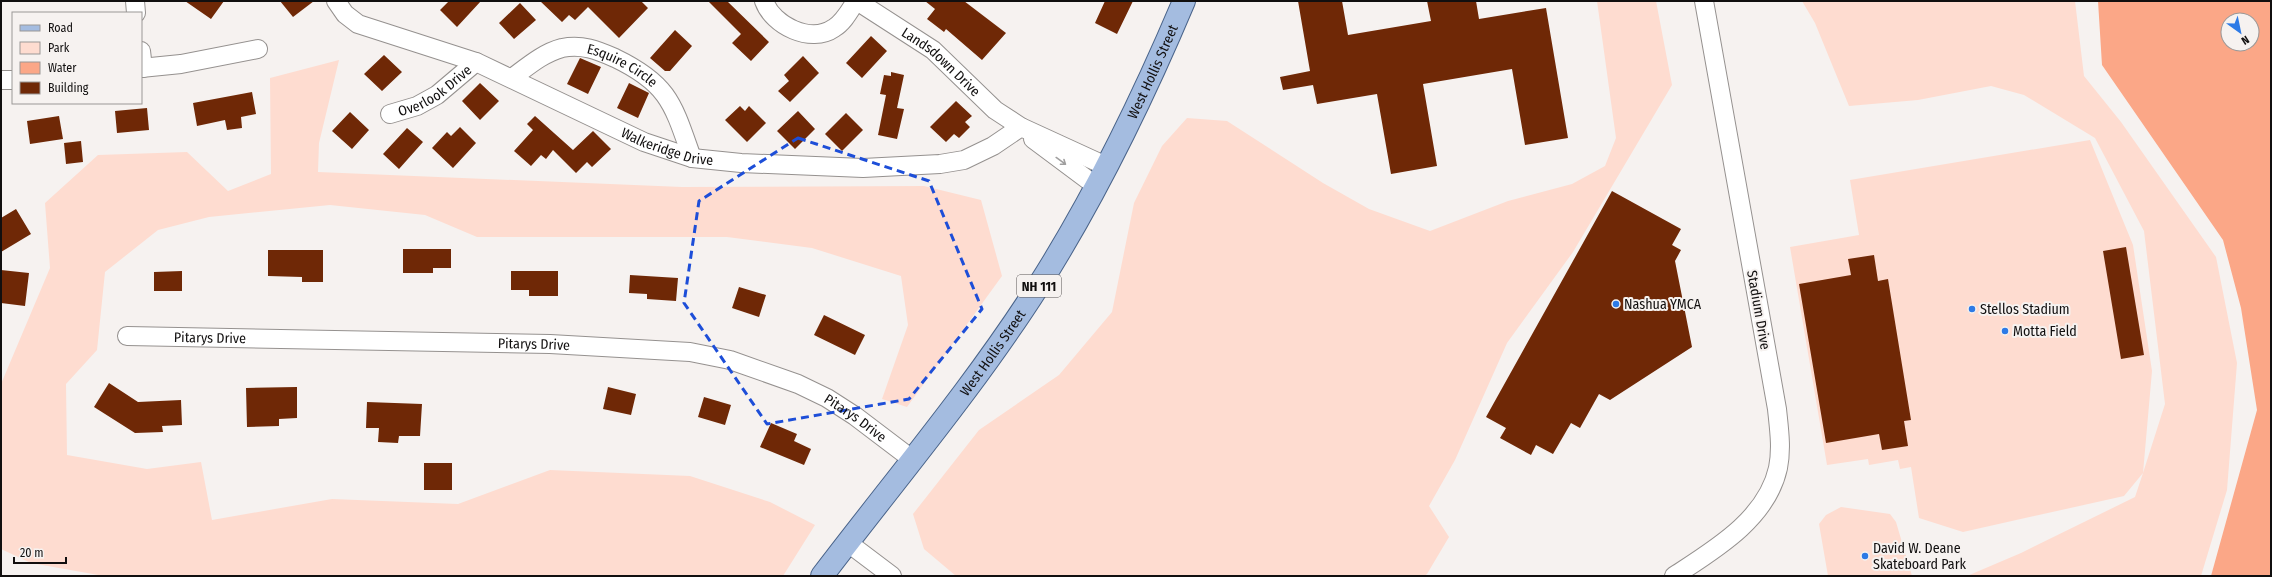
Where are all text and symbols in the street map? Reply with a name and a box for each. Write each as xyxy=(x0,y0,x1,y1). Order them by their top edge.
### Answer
legend xyxy=(12,12,142,104)
north arrow xyxy=(2220,12,2260,52)
text: Road xyxy=(48,21,73,35)
street label: West Hollis Street xyxy=(1124,22,1182,122)
street label: Landsdown Drive xyxy=(898,24,984,100)
text: N xyxy=(2239,33,2251,47)
street label: Esquire Circle xyxy=(585,40,661,91)
text: Park xyxy=(48,41,70,55)
text: Water xyxy=(48,61,77,75)
street label: Overlook Drive xyxy=(396,61,475,120)
text: Building xyxy=(48,81,89,95)
street label: Walkeridge Drive xyxy=(618,124,714,169)
one-way arrow xyxy=(1056,157,1067,165)
street label: Stadium Drive xyxy=(1743,269,1774,351)
road number: NH 111 xyxy=(1017,275,1061,297)
place label: Nashua YMCA xyxy=(1624,296,1702,313)
marker: Nashua YMCA xyxy=(1611,299,1621,309)
place label: Stellos Stadium xyxy=(1980,301,2070,318)
marker: Stellos Stadium xyxy=(1967,304,1977,314)
street label: West Hollis Street xyxy=(957,306,1030,399)
place label: Motta Field xyxy=(2013,323,2077,340)
marker: Motta Field xyxy=(2000,326,2010,336)
street label: Pitarys Drive xyxy=(174,329,246,347)
street label: Pitarys Drive xyxy=(498,335,571,354)
street label: Pitarys Drive xyxy=(821,390,890,446)
scale bar xyxy=(14,539,66,565)
place label: David W. Deane Skateboard Park xyxy=(1873,540,1967,573)
text: 20 m xyxy=(20,546,44,560)
marker: David W. Deane Skateboard Park xyxy=(1860,551,1870,561)

